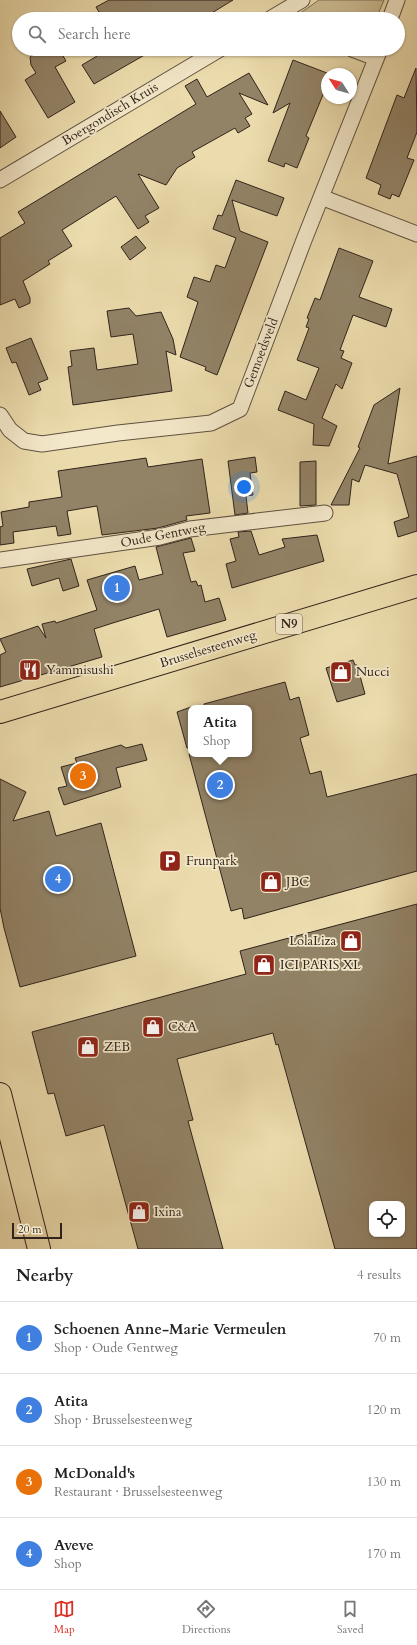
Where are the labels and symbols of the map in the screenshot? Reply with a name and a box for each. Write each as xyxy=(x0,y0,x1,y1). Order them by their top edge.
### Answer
north arrow xyxy=(321,68,357,104)
street label: Boergondisch Kruis xyxy=(59,78,161,150)
street label: Gemoedsveld xyxy=(239,315,283,391)
your location xyxy=(234,477,254,497)
street label: Oude Gentweg xyxy=(119,518,208,552)
pin: 1 xyxy=(104,573,130,603)
road number: N9 xyxy=(276,614,302,634)
street label: Brusselsesteenweg xyxy=(157,626,259,672)
restaurant icon: Yammisushi xyxy=(17,657,43,683)
shop icon: Nucci xyxy=(328,659,354,685)
place label: Yammisushi xyxy=(46,661,114,679)
place label: Nucci xyxy=(356,663,390,681)
pin: 3 xyxy=(70,761,96,791)
pin: 2 xyxy=(207,770,233,800)
parking icon: Frunpark xyxy=(157,848,183,874)
place label: Frunpark xyxy=(186,852,237,870)
pin: 4 xyxy=(45,864,71,894)
shop icon: JBC xyxy=(258,869,284,895)
place label: JBC xyxy=(284,873,309,891)
shop icon: LolaLiza xyxy=(338,928,364,954)
place label: LolaLiza xyxy=(289,932,336,950)
shop icon: ICI PARIS XL xyxy=(251,952,277,978)
place label: ICI PARIS XL xyxy=(280,956,361,974)
shop icon: C&A xyxy=(140,1014,166,1040)
place label: C&A xyxy=(168,1018,198,1036)
shop icon: ZEB xyxy=(75,1034,101,1060)
place label: ZEB xyxy=(104,1038,130,1056)
shop icon: Ixina xyxy=(126,1199,152,1225)
place label: Ixina xyxy=(154,1203,182,1221)
scale bar xyxy=(12,1221,62,1240)

